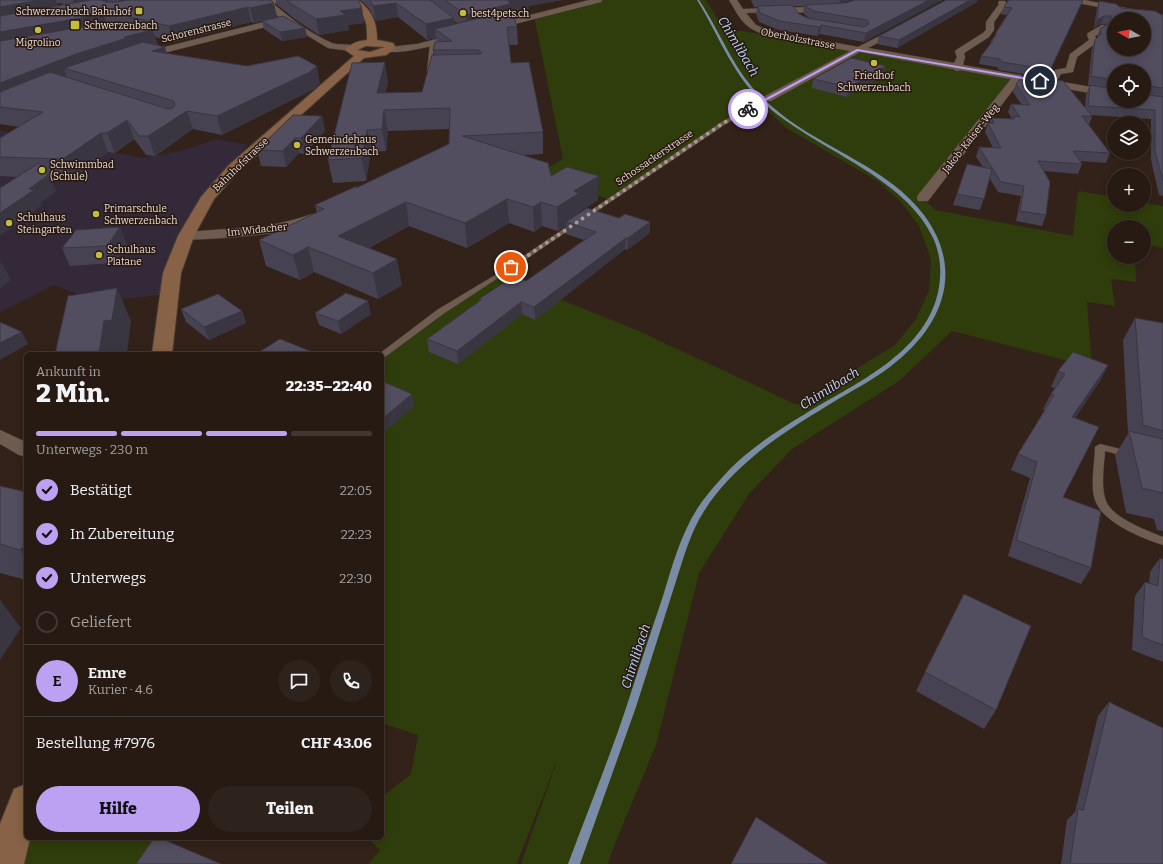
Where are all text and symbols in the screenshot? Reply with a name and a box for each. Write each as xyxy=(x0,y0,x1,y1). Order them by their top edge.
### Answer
place label: Schwerzenbach Bahnhof xyxy=(16,6,133,18)
marker: Schwerzenbach Bahnhof xyxy=(134,6,144,16)
marker: best4pets.ch xyxy=(458,8,468,18)
place label: best4pets.ch xyxy=(471,8,530,20)
north arrow xyxy=(1107,12,1151,56)
map controls xyxy=(1107,12,1151,264)
water label: Chimlibach xyxy=(715,14,762,79)
street label: Schorenstrasse xyxy=(160,16,233,45)
marker: Schwerzenbach xyxy=(69,19,81,31)
place label: Schwerzenbach xyxy=(84,20,158,32)
marker: Migrolino xyxy=(33,25,43,35)
street label: Oberholzstrasse xyxy=(760,26,836,52)
place label: Migrolino xyxy=(15,37,61,49)
marker: Friedhof Schwerzenbach xyxy=(869,58,879,68)
pin xyxy=(1023,64,1057,98)
button: locate xyxy=(1107,64,1151,108)
place label: Friedhof Schwerzenbach xyxy=(837,70,912,94)
icon: home xyxy=(1029,70,1051,92)
courier xyxy=(728,89,768,129)
icon: bike xyxy=(737,98,759,120)
street label: Jakob-Kaiser-Weg xyxy=(939,101,1002,176)
button: layers xyxy=(1107,116,1151,160)
street label: Schossackerstrasse xyxy=(614,127,696,188)
place label: Gemeindehaus Schwerzenbach xyxy=(305,134,379,158)
street label: Bahnhofstrasse xyxy=(210,135,271,194)
marker: Gemeindehaus Schwerzenbach xyxy=(292,140,302,150)
place label: Schwimmbad (Schule) xyxy=(50,159,114,183)
marker: Schwimmbad (Schule) xyxy=(37,165,47,175)
button: + xyxy=(1107,168,1151,212)
place label: Primarschule Schwerzenbach xyxy=(104,203,178,227)
marker: Primarschule Schwerzenbach xyxy=(91,209,101,219)
place label: Schulhaus Steingarten xyxy=(17,212,72,236)
marker: Schulhaus Steingarten xyxy=(4,218,14,228)
button: − xyxy=(1107,220,1151,264)
street label: Im Widacher xyxy=(227,221,288,239)
place label: Schulhaus Platane xyxy=(107,244,156,268)
marker: Schulhaus Platane xyxy=(94,250,104,260)
pin xyxy=(494,250,528,284)
icon: bag xyxy=(500,256,522,278)
text: Ankunft in xyxy=(36,364,101,379)
water label: Chimlibach xyxy=(797,364,862,413)
text: 22:35–22:40 xyxy=(286,377,372,395)
text: 2 Min. xyxy=(36,378,110,409)
text: Unterwegs · 230 m xyxy=(36,442,148,457)
icon: check xyxy=(36,479,58,501)
text: Bestätigt xyxy=(70,481,132,499)
text: 22:05 xyxy=(340,483,372,498)
icon: check xyxy=(36,523,58,545)
text: In Zubereitung xyxy=(70,525,174,543)
text: 22:23 xyxy=(341,527,372,542)
icon: check xyxy=(36,567,58,589)
text: Unterwegs xyxy=(70,569,146,587)
text: 22:30 xyxy=(339,571,372,586)
text: Geliefert xyxy=(70,613,132,631)
water label: Chimlibach xyxy=(618,622,653,690)
button: chat xyxy=(278,660,320,702)
button: phone xyxy=(330,660,372,702)
text: Emre xyxy=(88,664,126,682)
text: E xyxy=(52,672,62,690)
text: Kurier · 4.6 xyxy=(88,682,153,697)
text: Bestellung #7976 xyxy=(36,734,155,752)
text: CHF 43.06 xyxy=(301,734,372,752)
button: Hilfe xyxy=(36,786,200,832)
button: Teilen xyxy=(208,786,372,832)

